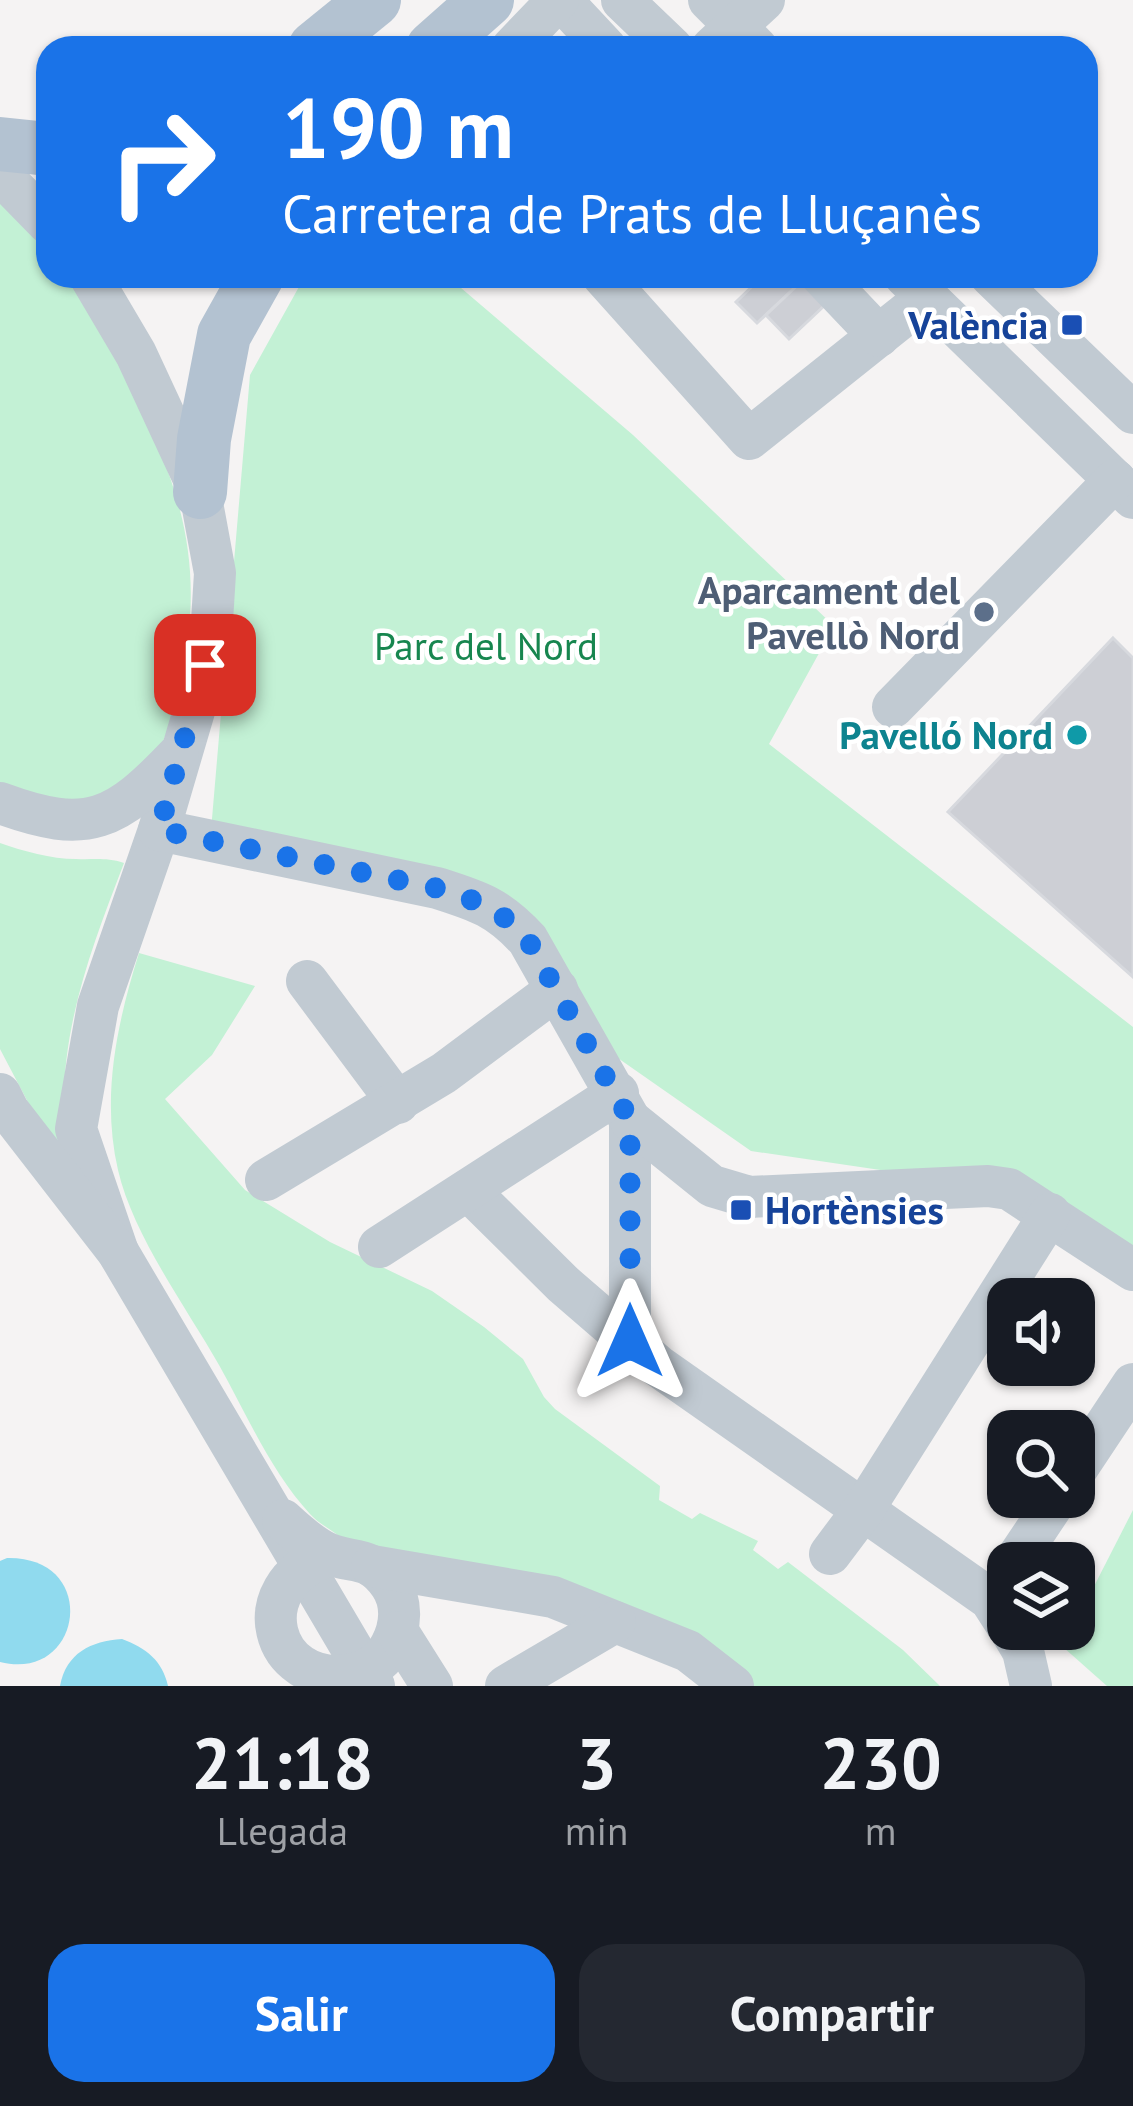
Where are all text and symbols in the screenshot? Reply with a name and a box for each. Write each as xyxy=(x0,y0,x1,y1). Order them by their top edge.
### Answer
text: 190 m xyxy=(282,72,514,181)
icon: right xyxy=(84,84,240,240)
text: Carretera de Prats de Lluçanès xyxy=(282,178,982,248)
place label: València xyxy=(907,299,1048,350)
marker: València xyxy=(1059,312,1085,338)
place label: Aparcament del Pavellò Nord xyxy=(698,564,961,660)
marker: Aparcament del Pavellò Nord xyxy=(971,599,997,625)
pin xyxy=(154,614,256,716)
park label: Parc del Nord xyxy=(374,620,598,671)
icon: arrive xyxy=(172,632,238,698)
place label: Pavelló Nord xyxy=(839,709,1053,760)
marker: Pavelló Nord xyxy=(1064,722,1090,748)
place label: Hortènsies xyxy=(765,1184,944,1235)
marker: Hortènsies xyxy=(728,1197,754,1223)
position arrow xyxy=(567,1278,693,1404)
map controls xyxy=(987,1278,1095,1650)
button: sound xyxy=(987,1278,1095,1386)
button: search xyxy=(987,1410,1095,1518)
button: layers xyxy=(987,1542,1095,1650)
text: 21:18 xyxy=(191,1716,374,1809)
text: 3 xyxy=(576,1716,617,1809)
text: 230 xyxy=(819,1716,942,1809)
text: Llegada xyxy=(217,1805,348,1856)
text: min xyxy=(565,1805,628,1856)
text: m xyxy=(865,1805,896,1856)
button: Salir xyxy=(48,1944,555,2082)
button: Compartir xyxy=(579,1944,1085,2082)

